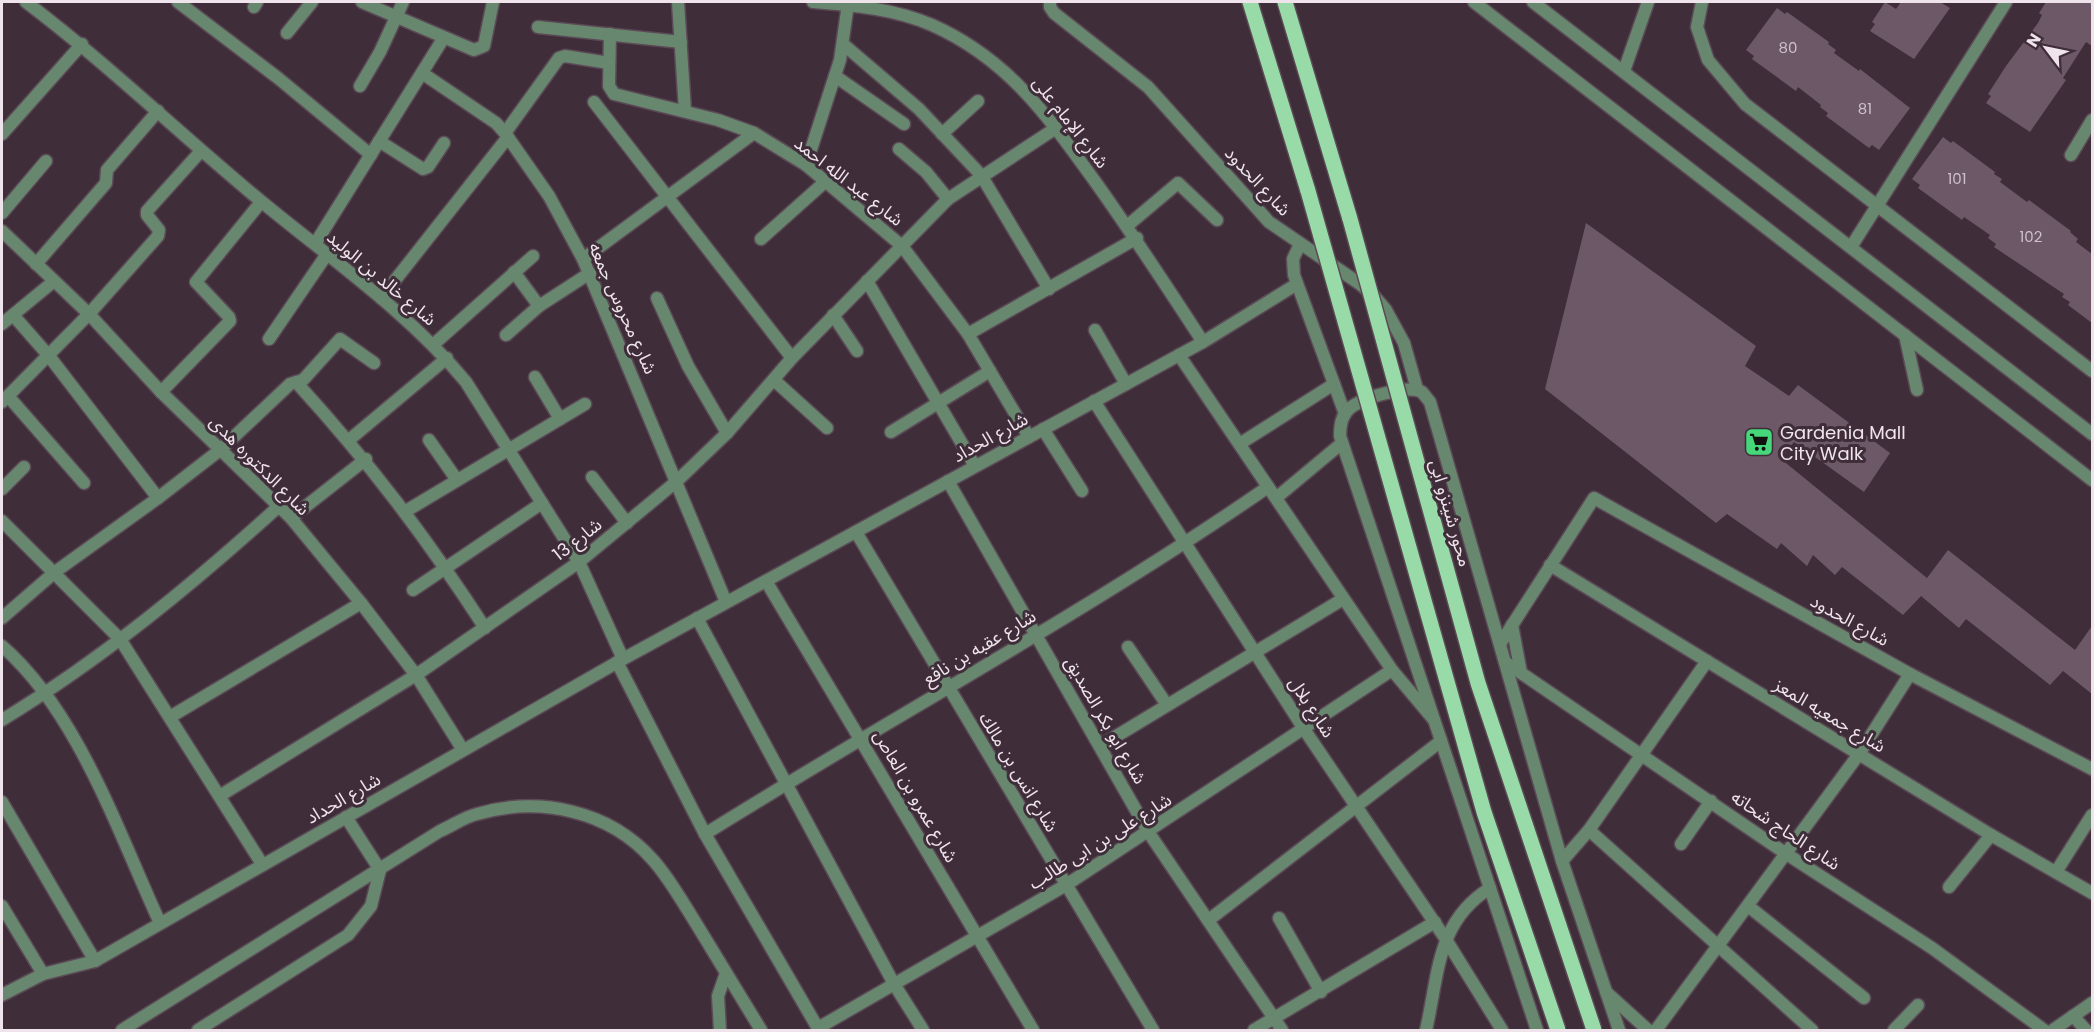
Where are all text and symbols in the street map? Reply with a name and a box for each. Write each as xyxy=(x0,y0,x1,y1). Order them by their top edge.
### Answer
north arrow xyxy=(2016,18,2076,78)
text: N xyxy=(2021,29,2047,52)
house number: 80 xyxy=(1779,37,1797,58)
street label: شارع الإمام على xyxy=(1026,71,1115,174)
house number: 81 xyxy=(1858,98,1872,119)
street label: شارع عبد الله احمد xyxy=(788,130,909,233)
street label: شارع الحدود xyxy=(1218,141,1297,223)
house number: 101 xyxy=(1947,168,1967,189)
street label: شارع خالد بن الوليد xyxy=(321,225,442,333)
house number: 102 xyxy=(2020,226,2042,247)
street label: شارع محروس جمعه xyxy=(581,238,663,379)
street label: شارع الحداد xyxy=(948,406,1033,470)
street label: شارع الدكتوره هدى xyxy=(203,409,316,522)
place label: Gardenia Mall City Walk xyxy=(1780,420,1906,466)
supermarket icon: Gardenia Mall City Walk xyxy=(1743,426,1775,458)
street label: محور شينزو ابى xyxy=(1424,457,1478,569)
street label: شارع 13 xyxy=(547,512,608,568)
street label: شارع الحدود xyxy=(1805,588,1894,654)
street label: شارع عقبه بن نافع xyxy=(918,603,1041,692)
street label: شارع ابو بكر الصديق xyxy=(1057,651,1153,790)
street label: شارع جمعيه المعز xyxy=(1767,671,1891,760)
street label: شارع بلال xyxy=(1281,672,1341,743)
street label: شارع انس بن مالك xyxy=(972,708,1065,838)
street label: شارع عمرو بن العاص xyxy=(866,725,964,868)
street label: شارع الحداد xyxy=(301,766,386,831)
street label: شارع الحاج شحاته xyxy=(1725,784,1846,877)
street label: شارع على بن ابى طالب xyxy=(1024,787,1177,897)

